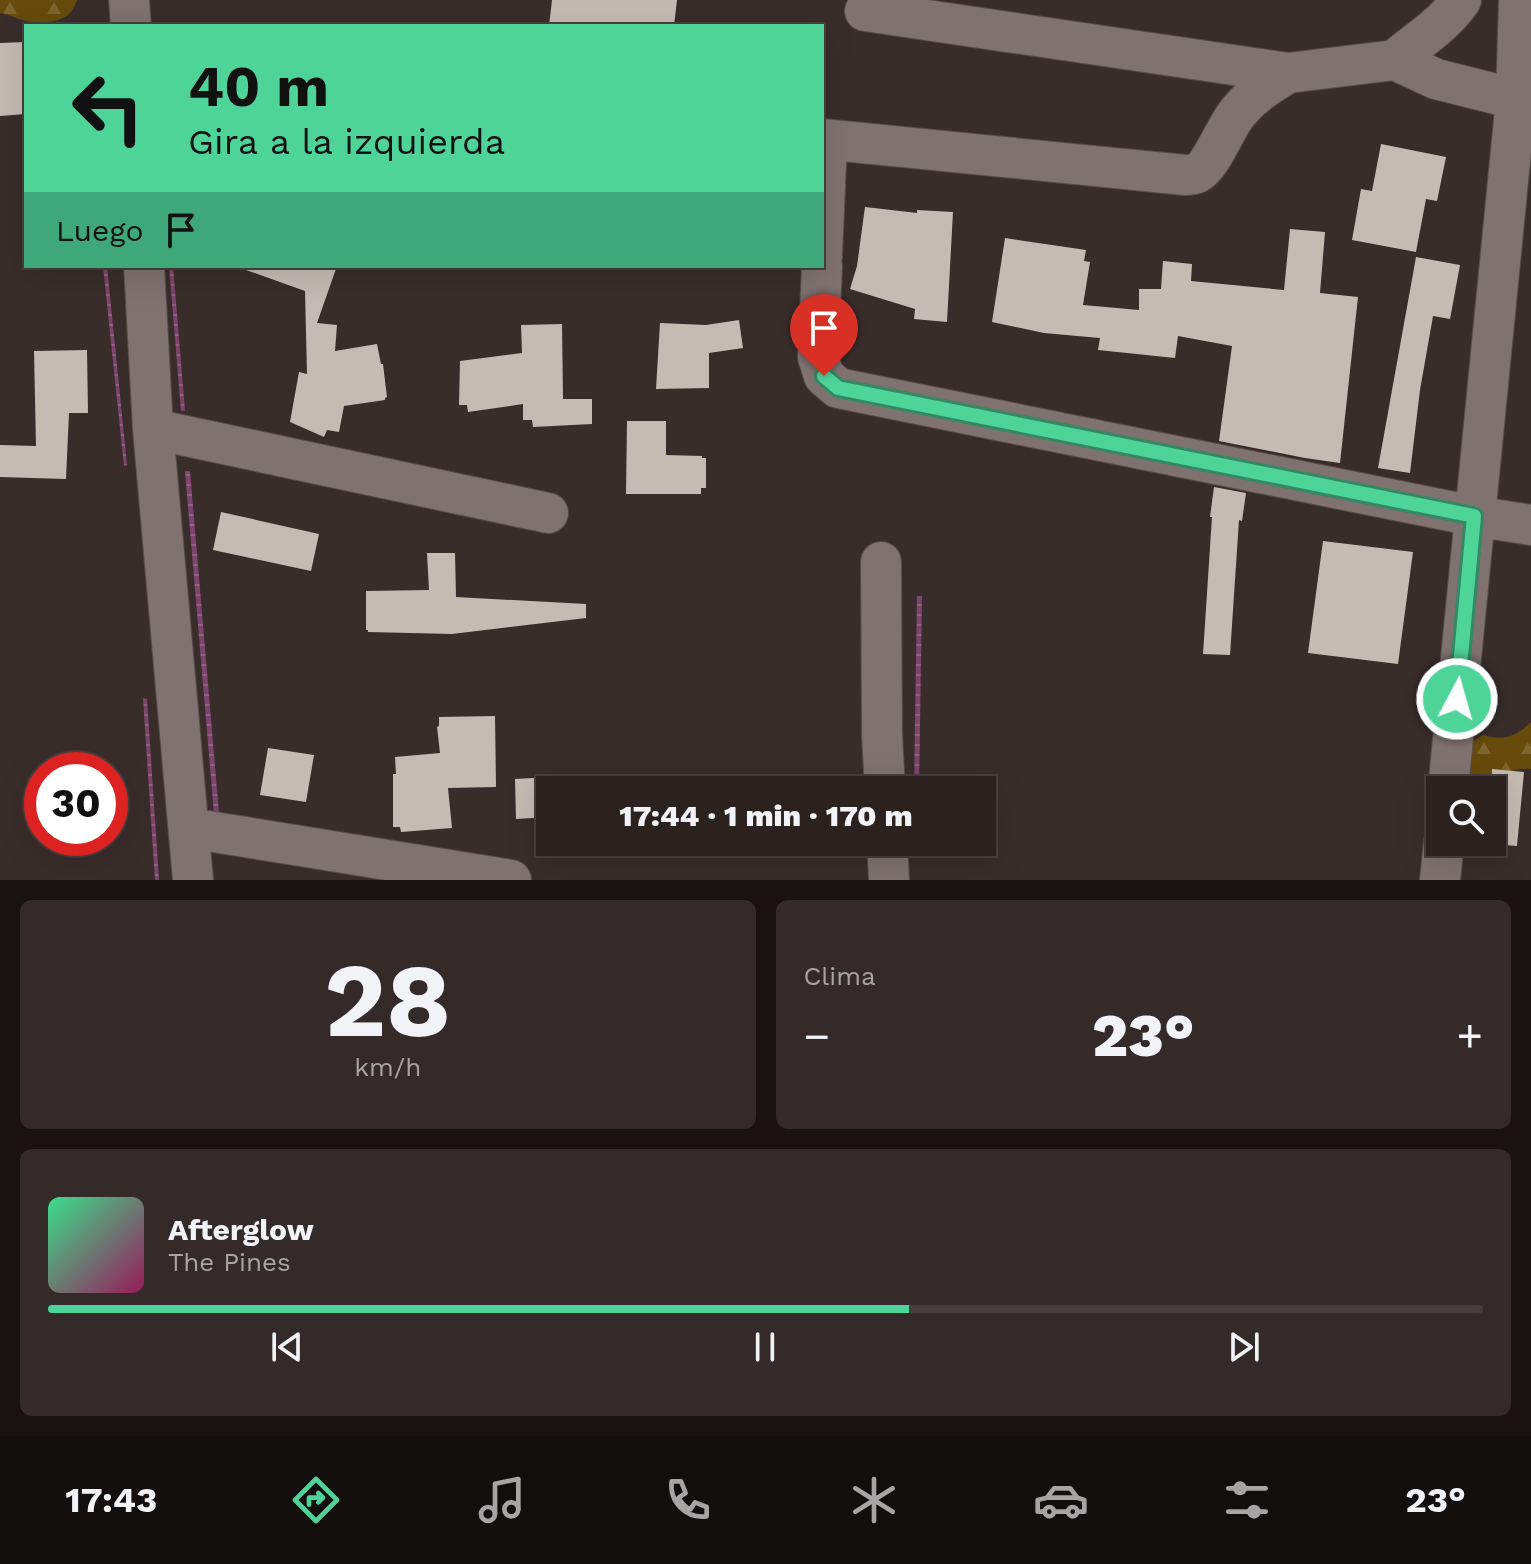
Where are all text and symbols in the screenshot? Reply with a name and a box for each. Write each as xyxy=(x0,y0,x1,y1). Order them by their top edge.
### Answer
text: 40 m xyxy=(188,54,329,120)
icon: left xyxy=(56,56,160,160)
text: Gira a la izquierda xyxy=(188,121,505,163)
icon: arrive xyxy=(159,208,203,252)
text: Luego xyxy=(56,213,143,248)
pin xyxy=(790,294,858,376)
icon: arrive xyxy=(802,306,846,350)
position arrow xyxy=(1415,657,1499,741)
speed limit sign: 30 xyxy=(24,752,128,856)
map controls xyxy=(1426,776,1506,856)
button: search xyxy=(1426,776,1506,856)
text: 17:44 · 1 min · 170 m xyxy=(619,798,913,833)
text: 28 xyxy=(324,939,451,1061)
text: Clima xyxy=(804,961,876,991)
text: 23° xyxy=(1092,1000,1194,1071)
text: − xyxy=(804,1010,830,1062)
text: + xyxy=(1456,1010,1483,1062)
text: km/h xyxy=(354,1052,421,1082)
text: Afterglow xyxy=(168,1212,314,1247)
text: The Pines xyxy=(168,1247,291,1277)
icon: previous xyxy=(265,1325,309,1369)
icon: pause xyxy=(743,1325,787,1369)
icon: next xyxy=(1222,1325,1266,1369)
icon: directions xyxy=(288,1472,344,1528)
icon: music xyxy=(474,1472,530,1528)
icon: phone xyxy=(660,1472,716,1528)
icon: climate xyxy=(846,1472,902,1528)
icon: car xyxy=(1033,1472,1089,1528)
icon: filters xyxy=(1219,1472,1275,1528)
text: 17:43 xyxy=(65,1479,157,1521)
text: 23° xyxy=(1405,1479,1466,1521)

